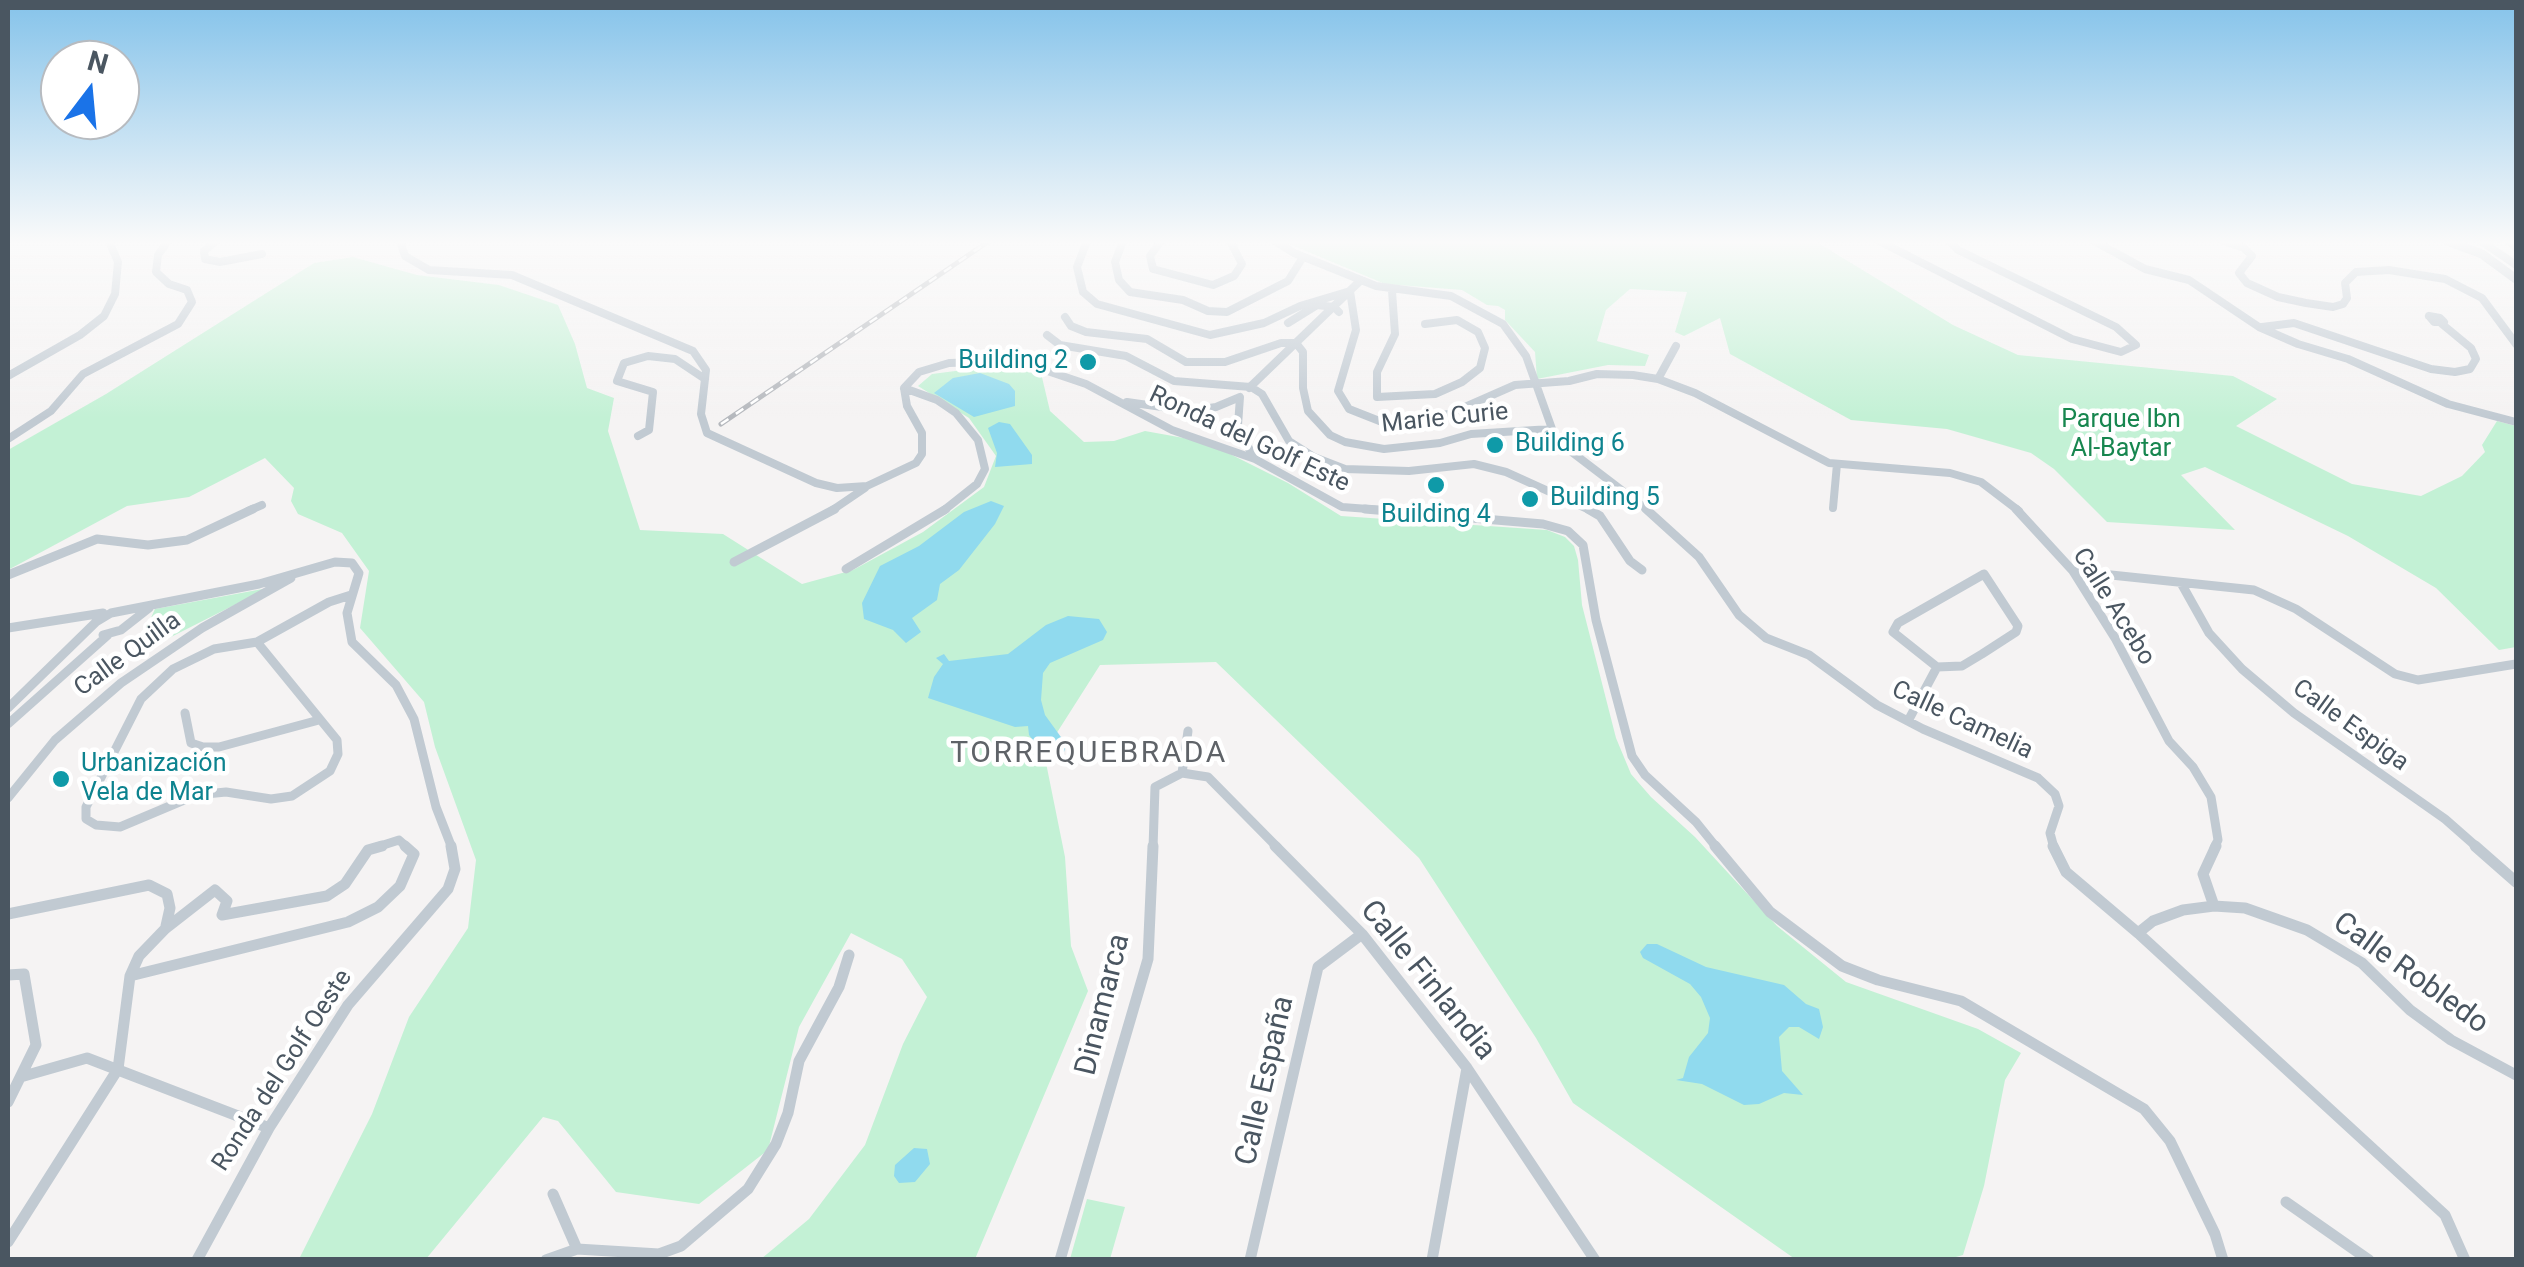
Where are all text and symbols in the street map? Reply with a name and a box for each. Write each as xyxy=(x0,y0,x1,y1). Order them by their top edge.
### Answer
north arrow xyxy=(40,40,140,140)
text: N xyxy=(84,44,112,81)
place label: Building 2 xyxy=(958,347,1068,377)
marker: Building 2 xyxy=(1077,351,1099,373)
street label: Ronda del Golf Este xyxy=(1144,380,1354,500)
street label: Marie Curie xyxy=(1380,397,1510,441)
park label: Parque Ibn Al-Baytar xyxy=(2061,406,2181,465)
place label: Building 6 xyxy=(1515,430,1625,460)
marker: Building 6 xyxy=(1484,434,1506,456)
marker: Building 4 xyxy=(1425,474,1447,496)
place label: Building 5 xyxy=(1550,484,1660,514)
marker: Building 5 xyxy=(1519,488,1541,510)
place label: Building 4 xyxy=(1381,501,1491,531)
street label: Calle Acebo xyxy=(2065,543,2161,671)
street label: Calle Quilla xyxy=(69,606,187,704)
street label: Calle Espiga xyxy=(2286,674,2414,778)
street label: Calle Camelia xyxy=(1887,675,2037,767)
district label: TORREQUEBRADA xyxy=(950,736,1228,772)
place label: Urbanización Vela de Mar xyxy=(81,750,226,809)
marker: Urbanización Vela de Mar xyxy=(50,768,72,790)
street label: Calle Finlandia xyxy=(1352,894,1502,1068)
street label: Calle Robledo xyxy=(2325,906,2495,1042)
street label: Dinamarca xyxy=(1069,931,1139,1079)
street label: Ronda del Golf Oeste xyxy=(207,965,359,1177)
street label: Calle España xyxy=(1229,993,1303,1169)

